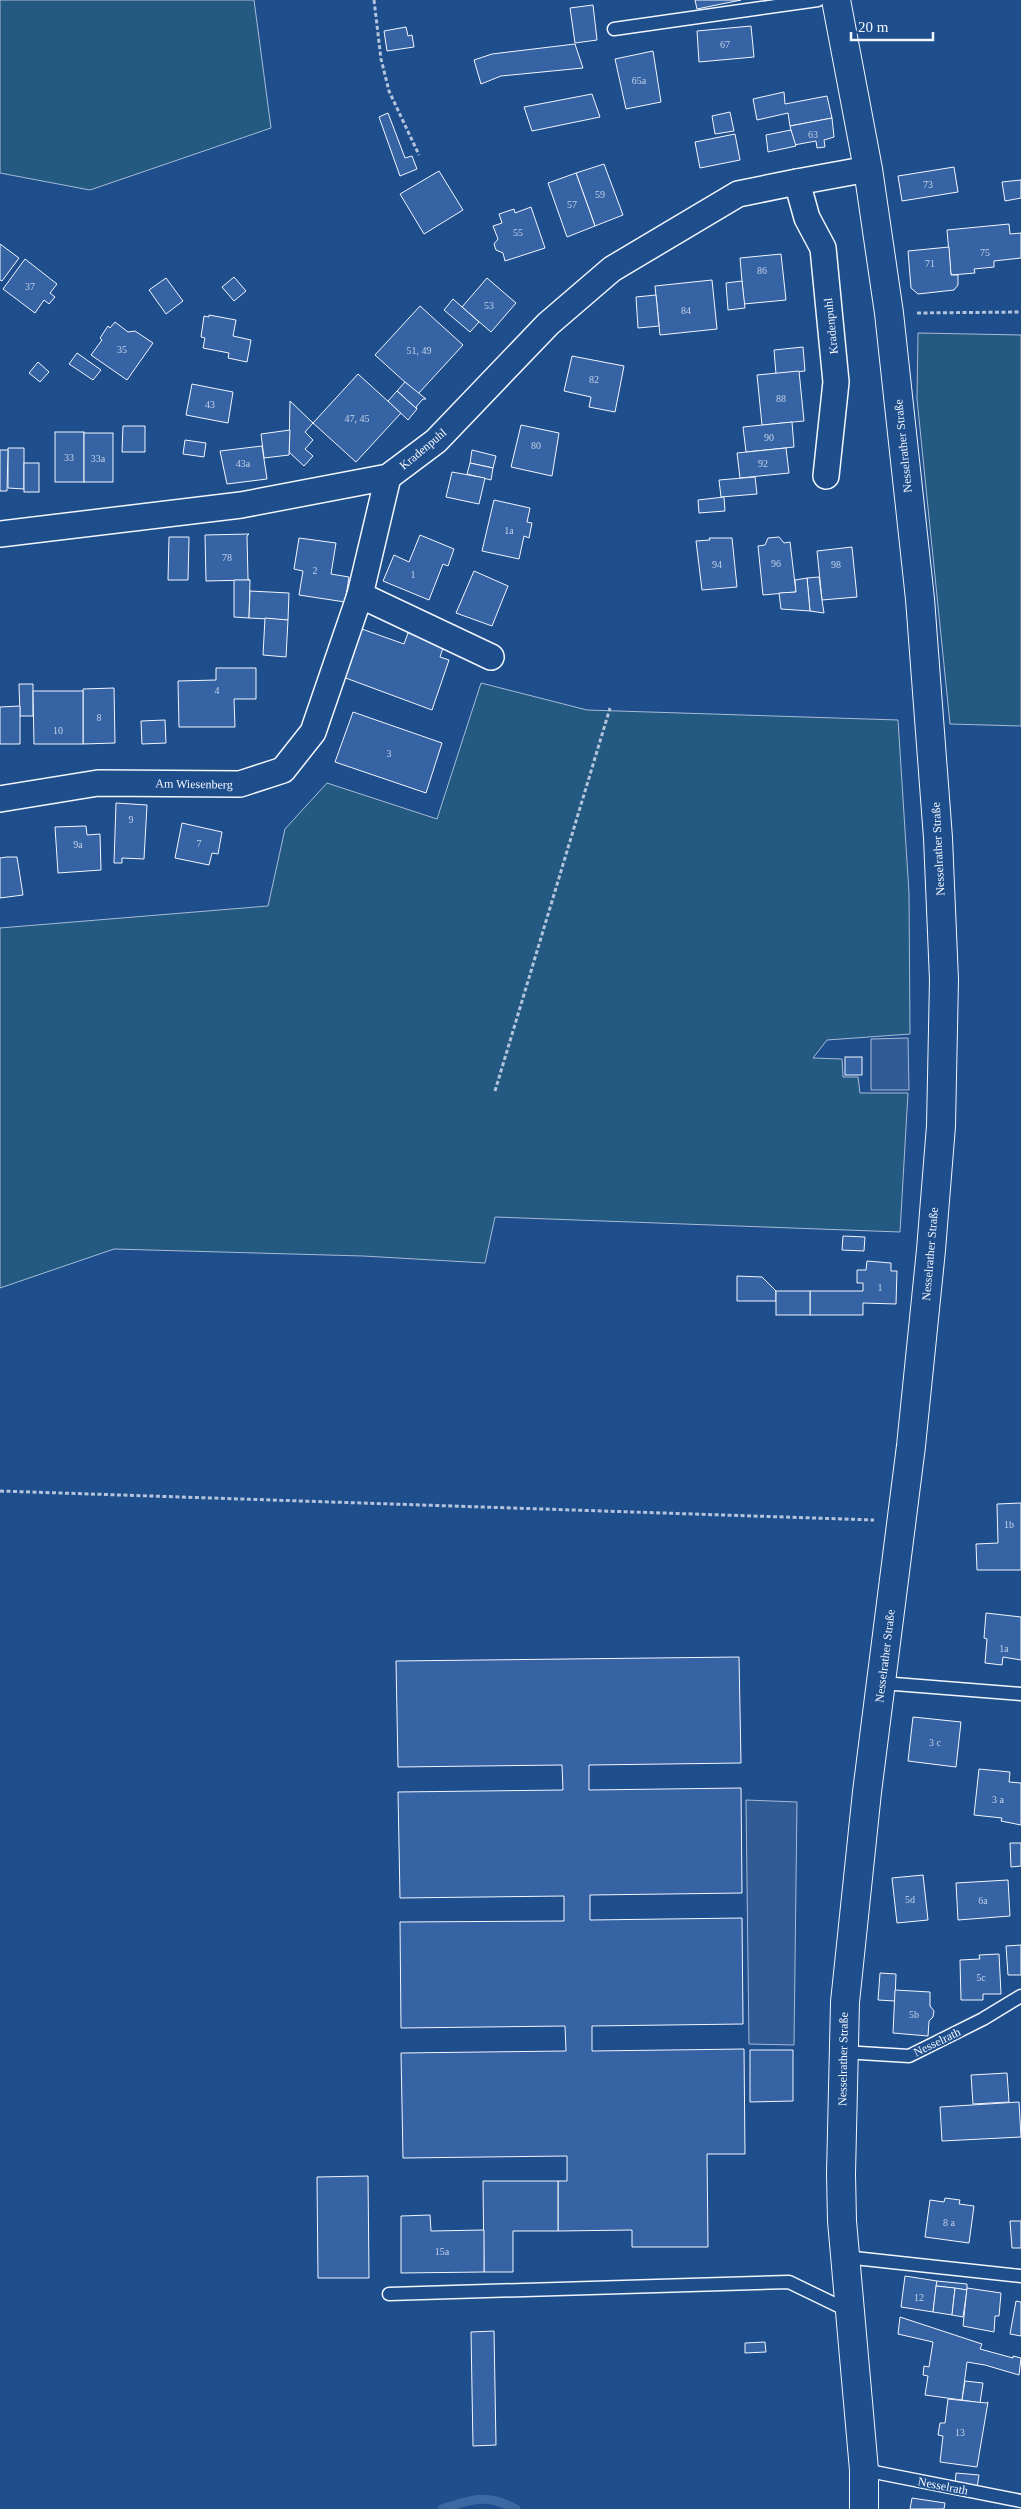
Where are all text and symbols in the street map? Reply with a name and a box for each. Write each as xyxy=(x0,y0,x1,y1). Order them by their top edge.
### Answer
scale bar xyxy=(851,10,934,42)
text: 20 m xyxy=(858,19,889,35)
house number: 67 xyxy=(720,39,730,50)
house number: 65a xyxy=(632,75,647,86)
house number: 63 xyxy=(808,129,818,140)
house number: 73 xyxy=(923,179,933,190)
house number: 59 xyxy=(595,189,605,200)
house number: 57 xyxy=(567,199,577,210)
house number: 55 xyxy=(513,227,523,238)
house number: 75 xyxy=(980,247,990,258)
house number: 71 xyxy=(925,258,935,269)
house number: 86 xyxy=(757,265,767,276)
house number: 37 xyxy=(25,281,35,292)
street label: Kradenpuhl xyxy=(821,296,841,355)
house number: 53 xyxy=(484,300,494,311)
house number: 84 xyxy=(681,305,691,316)
house number: 35 xyxy=(117,344,127,355)
house number: 51, 49 xyxy=(407,345,432,356)
house number: 82 xyxy=(589,374,599,385)
house number: 88 xyxy=(776,393,786,404)
house number: 43 xyxy=(205,399,215,410)
street label: Nesselrather Straße xyxy=(891,399,915,493)
house number: 47, 45 xyxy=(345,413,370,424)
street label: Kradenpuhl xyxy=(397,425,450,473)
house number: 90 xyxy=(764,432,774,443)
house number: 80 xyxy=(531,440,541,451)
house number: 33 xyxy=(64,452,74,463)
house number: 33a xyxy=(91,453,106,464)
house number: 43a xyxy=(236,458,251,469)
house number: 92 xyxy=(758,458,768,469)
house number: 1a xyxy=(504,525,514,536)
house number: 78 xyxy=(222,552,232,563)
house number: 96 xyxy=(771,558,781,569)
house number: 94 xyxy=(712,559,722,570)
house number: 98 xyxy=(831,559,841,570)
house number: 2 xyxy=(313,565,318,576)
house number: 1 xyxy=(411,569,416,580)
house number: 4 xyxy=(215,685,220,696)
house number: 8 xyxy=(97,712,102,723)
house number: 10 xyxy=(53,725,63,736)
house number: 3 xyxy=(387,748,392,759)
street label: Am Wiesenberg xyxy=(155,776,233,792)
street label: Nesselrather Straße xyxy=(929,802,947,896)
house number: 9 xyxy=(129,814,134,825)
house number: 7 xyxy=(197,838,202,849)
house number: 9a xyxy=(73,839,83,850)
street label: Nesselrather Straße xyxy=(919,1207,941,1301)
house number: 1 xyxy=(878,1282,883,1293)
house number: 1b xyxy=(1004,1519,1014,1530)
street label: Nesselrather Straße xyxy=(872,1609,898,1703)
house number: 1a xyxy=(999,1643,1009,1654)
house number: 3 c xyxy=(929,1737,942,1748)
house number: 3 a xyxy=(992,1794,1005,1805)
house number: 5d xyxy=(905,1894,915,1905)
house number: 6a xyxy=(978,1895,988,1906)
house number: 5c xyxy=(976,1972,986,1983)
house number: 5b xyxy=(909,2009,919,2020)
street label: Nesselrather Straße xyxy=(835,2012,851,2106)
street label: Nesselrath xyxy=(911,2025,963,2059)
house number: 8 a xyxy=(943,2217,956,2228)
house number: 15a xyxy=(435,2246,450,2257)
house number: 12 xyxy=(914,2292,924,2303)
house number: 13 xyxy=(955,2427,965,2438)
street label: Nesselrath xyxy=(917,2474,969,2498)

